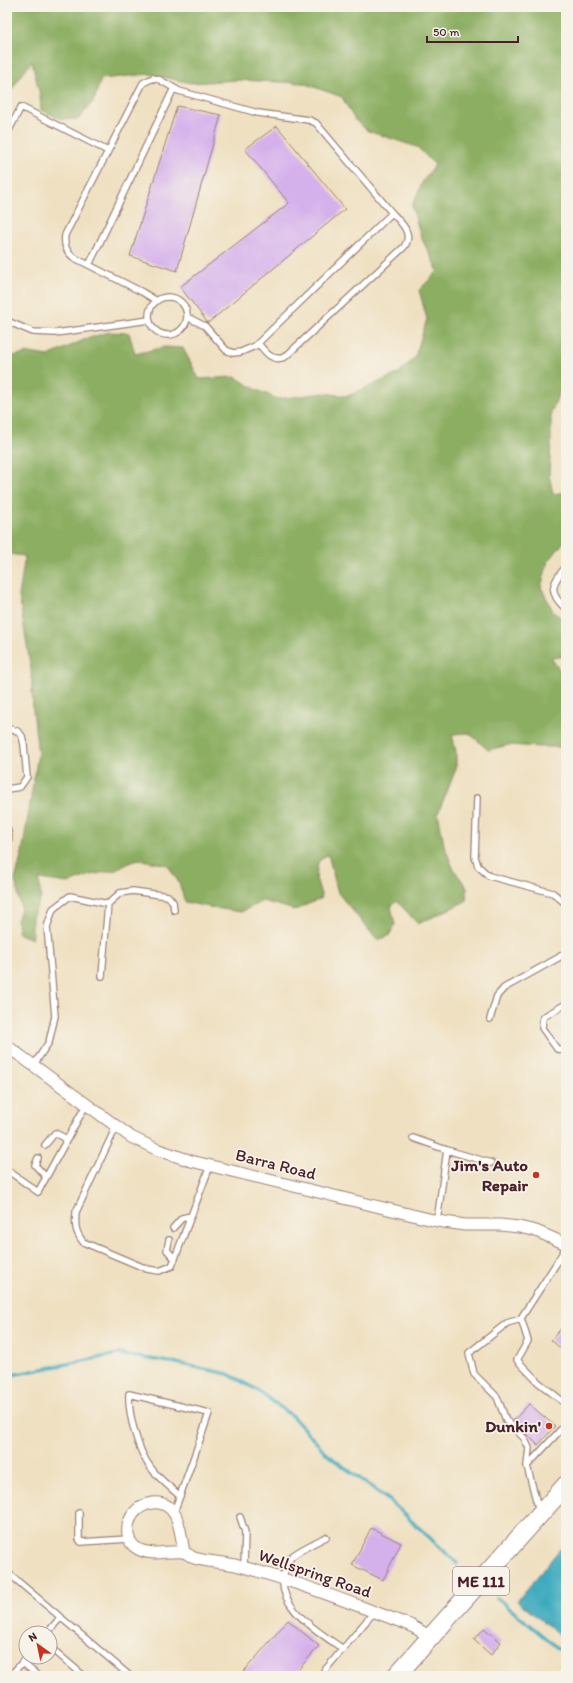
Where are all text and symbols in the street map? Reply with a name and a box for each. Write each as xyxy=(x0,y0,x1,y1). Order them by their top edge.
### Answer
scale bar xyxy=(427,18,518,44)
text: 50 m xyxy=(433,25,459,39)
street label: Barra Road xyxy=(234,1144,319,1184)
place label: Jim's Auto Repair xyxy=(450,1155,529,1196)
marker: Jim's Auto Repair xyxy=(531,1170,541,1180)
place label: Dunkin' xyxy=(485,1416,541,1436)
marker: Dunkin' xyxy=(544,1421,554,1431)
street label: Wellspring Road xyxy=(256,1544,374,1602)
road number: ME 111 xyxy=(453,1567,509,1595)
north arrow xyxy=(18,1625,58,1665)
text: N xyxy=(26,1630,39,1645)

